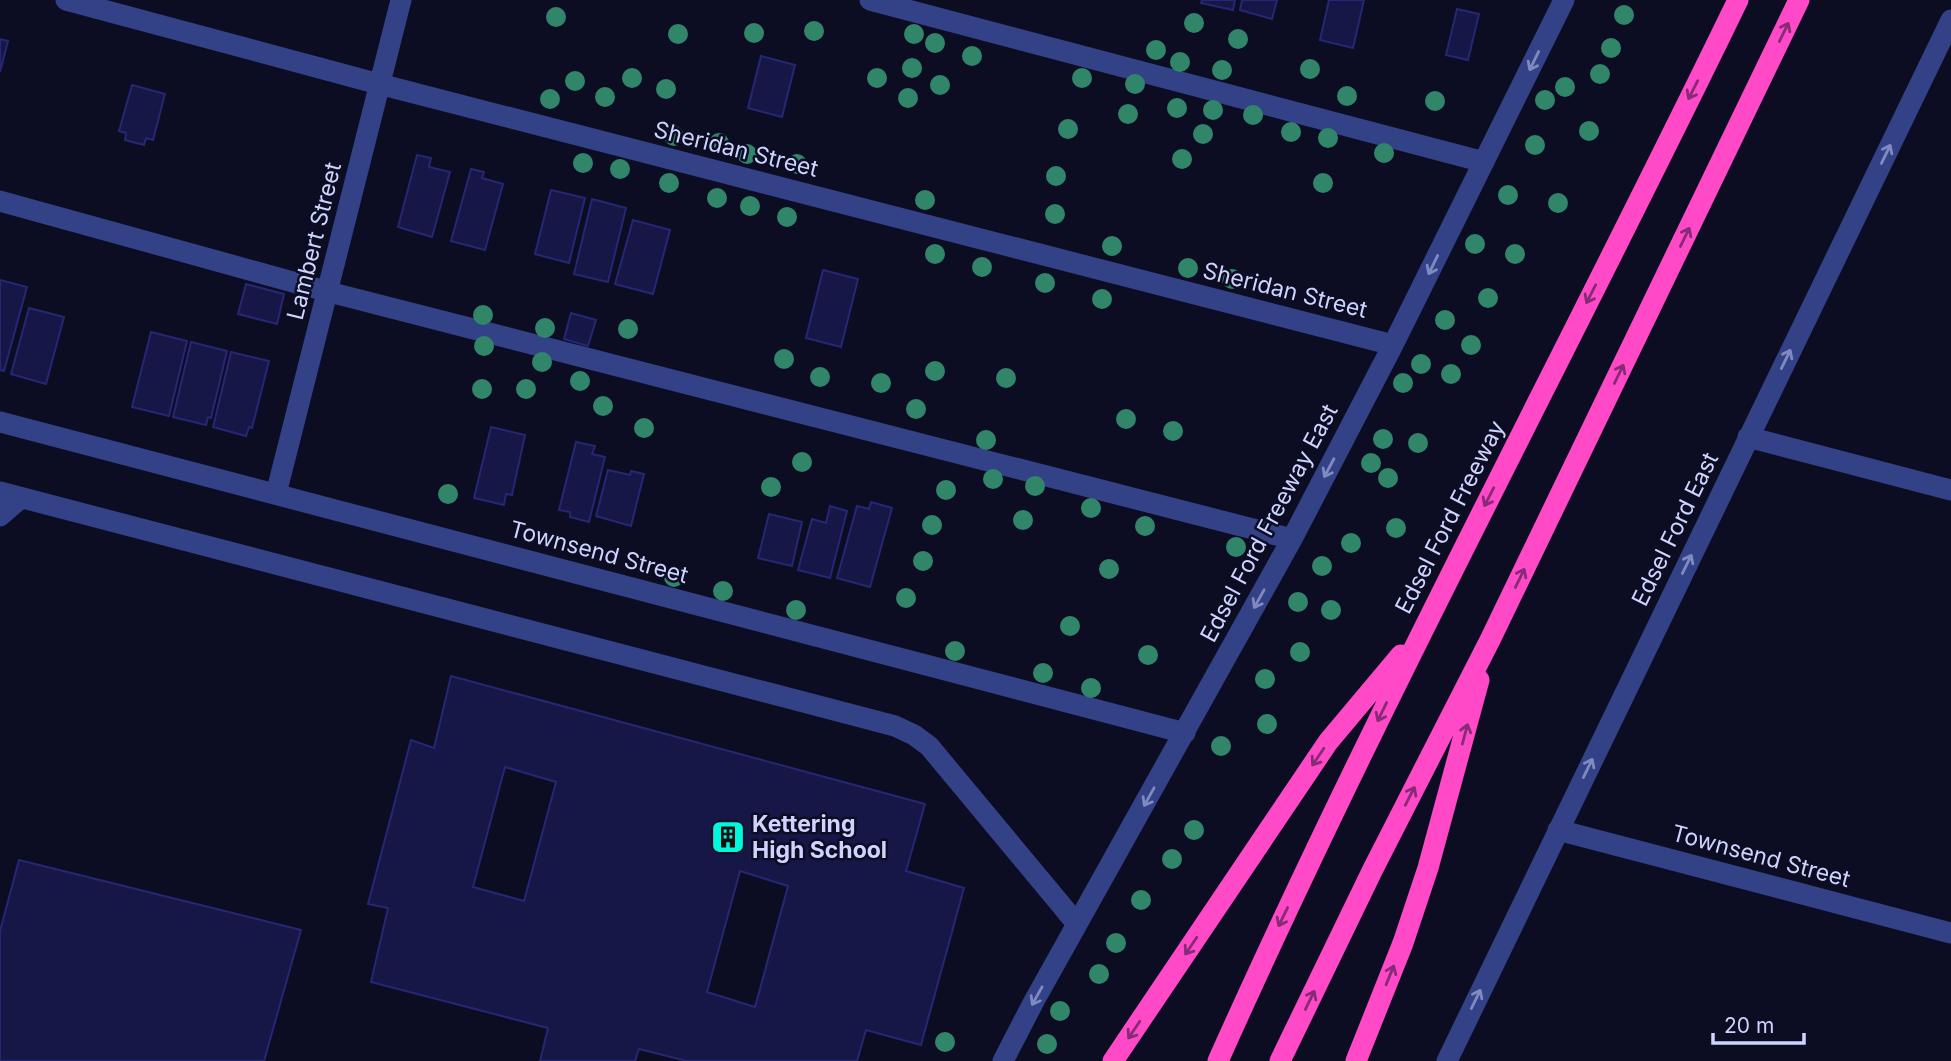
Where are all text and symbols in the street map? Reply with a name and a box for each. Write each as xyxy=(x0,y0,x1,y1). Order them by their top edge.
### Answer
one-way arrow xyxy=(1777,22,1791,43)
one-way arrow xyxy=(1526,50,1540,71)
one-way arrow xyxy=(1685,79,1699,100)
street label: Sheridan Street xyxy=(651,115,822,183)
one-way arrow xyxy=(1879,144,1893,165)
street label: Lambert Street xyxy=(281,159,347,323)
one-way arrow xyxy=(1678,227,1692,248)
one-way arrow xyxy=(1425,254,1439,275)
street label: Sheridan Street xyxy=(1200,256,1371,324)
one-way arrow xyxy=(1583,283,1597,304)
one-way arrow xyxy=(1780,349,1794,370)
one-way arrow xyxy=(1613,363,1626,384)
street label: Edsel Ford Freeway East xyxy=(1194,399,1344,647)
street label: Edsel Ford Freeway xyxy=(1389,416,1511,618)
street label: Edsel Ford East xyxy=(1626,447,1724,610)
one-way arrow xyxy=(1322,457,1336,477)
one-way arrow xyxy=(1482,486,1496,507)
street label: Townsend Street xyxy=(507,515,692,589)
one-way arrow xyxy=(1681,554,1694,575)
one-way arrow xyxy=(1513,568,1527,589)
one-way arrow xyxy=(1252,588,1266,608)
one-way arrow xyxy=(1375,701,1389,722)
one-way arrow xyxy=(1459,723,1472,745)
one-way arrow xyxy=(1310,747,1324,767)
one-way arrow xyxy=(1581,758,1595,779)
one-way arrow xyxy=(1404,786,1418,807)
one-way arrow xyxy=(1142,787,1156,807)
place label: Kettering High School xyxy=(752,810,887,864)
building icon: Kettering High School xyxy=(709,818,747,856)
street label: Townsend Street xyxy=(1669,819,1854,893)
one-way arrow xyxy=(1275,906,1289,927)
one-way arrow xyxy=(1183,936,1198,955)
one-way arrow xyxy=(1385,964,1398,986)
one-way arrow xyxy=(1030,985,1044,1005)
one-way arrow xyxy=(1470,989,1484,1010)
one-way arrow xyxy=(1303,990,1317,1011)
scale bar xyxy=(1713,1002,1804,1046)
text: 20 m xyxy=(1724,1013,1774,1038)
one-way arrow xyxy=(1127,1020,1141,1039)

